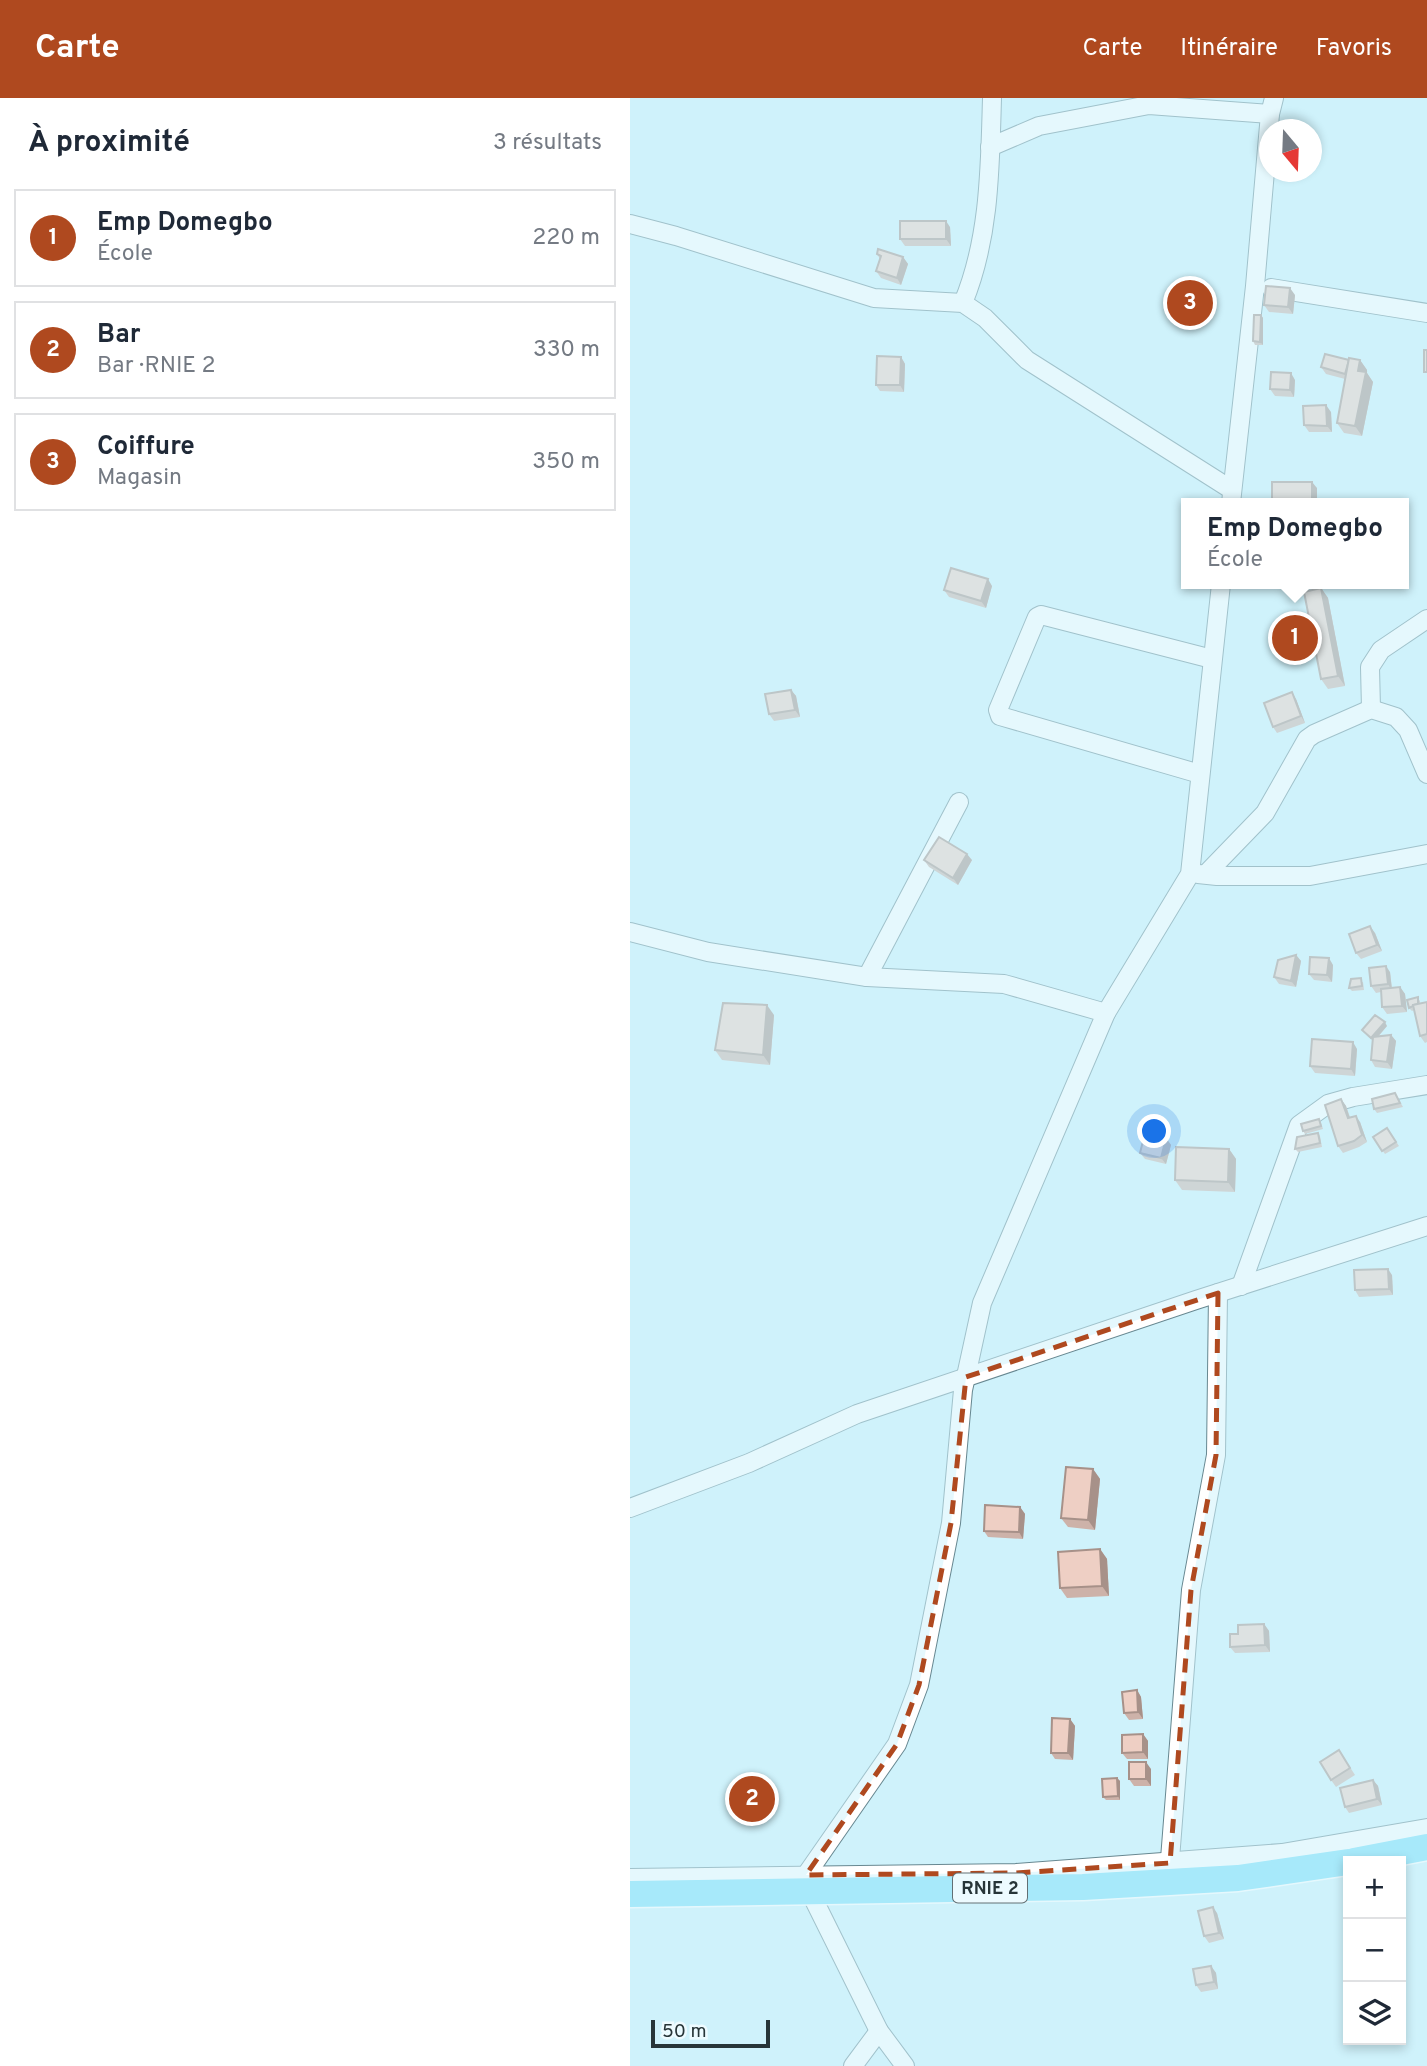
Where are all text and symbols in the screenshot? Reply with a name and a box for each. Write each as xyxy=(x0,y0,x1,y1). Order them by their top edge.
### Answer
text: Carte xyxy=(35,28,120,70)
text: Carte xyxy=(1082,34,1142,64)
text: Itinéraire xyxy=(1180,34,1278,64)
text: Favoris xyxy=(1316,34,1392,64)
north arrow xyxy=(1259,119,1322,182)
text: À proximité xyxy=(28,125,190,162)
text: 3 résultats xyxy=(493,129,602,158)
text: Emp Domegbo xyxy=(97,207,273,240)
text: 1 xyxy=(48,224,58,253)
text: 220 m xyxy=(532,224,600,253)
text: École xyxy=(97,240,153,269)
pin: 3 xyxy=(1167,277,1213,329)
text: Bar xyxy=(97,319,141,352)
text: 2 xyxy=(46,336,60,365)
text: 330 m xyxy=(533,336,600,365)
text: Bar · RNIE 2 xyxy=(97,352,216,381)
text: Coiffure xyxy=(97,431,195,464)
text: 3 xyxy=(46,448,60,477)
text: 350 m xyxy=(532,448,600,477)
text: Magasin xyxy=(97,464,182,493)
popup xyxy=(1181,498,1409,589)
text: Emp Domegbo xyxy=(1207,513,1383,546)
text: École xyxy=(1207,546,1263,575)
pin: 1 xyxy=(1272,612,1318,664)
your location xyxy=(1137,1114,1171,1148)
pin: 2 xyxy=(729,1773,775,1825)
map controls xyxy=(1343,1856,1406,2045)
button: + xyxy=(1343,1856,1406,1919)
road number: RNIE 2 xyxy=(953,1874,1027,1902)
button: − xyxy=(1343,1919,1406,1982)
button: layers xyxy=(1343,1982,1406,2045)
scale bar xyxy=(651,2017,770,2049)
text: 50 m xyxy=(662,2020,707,2044)

